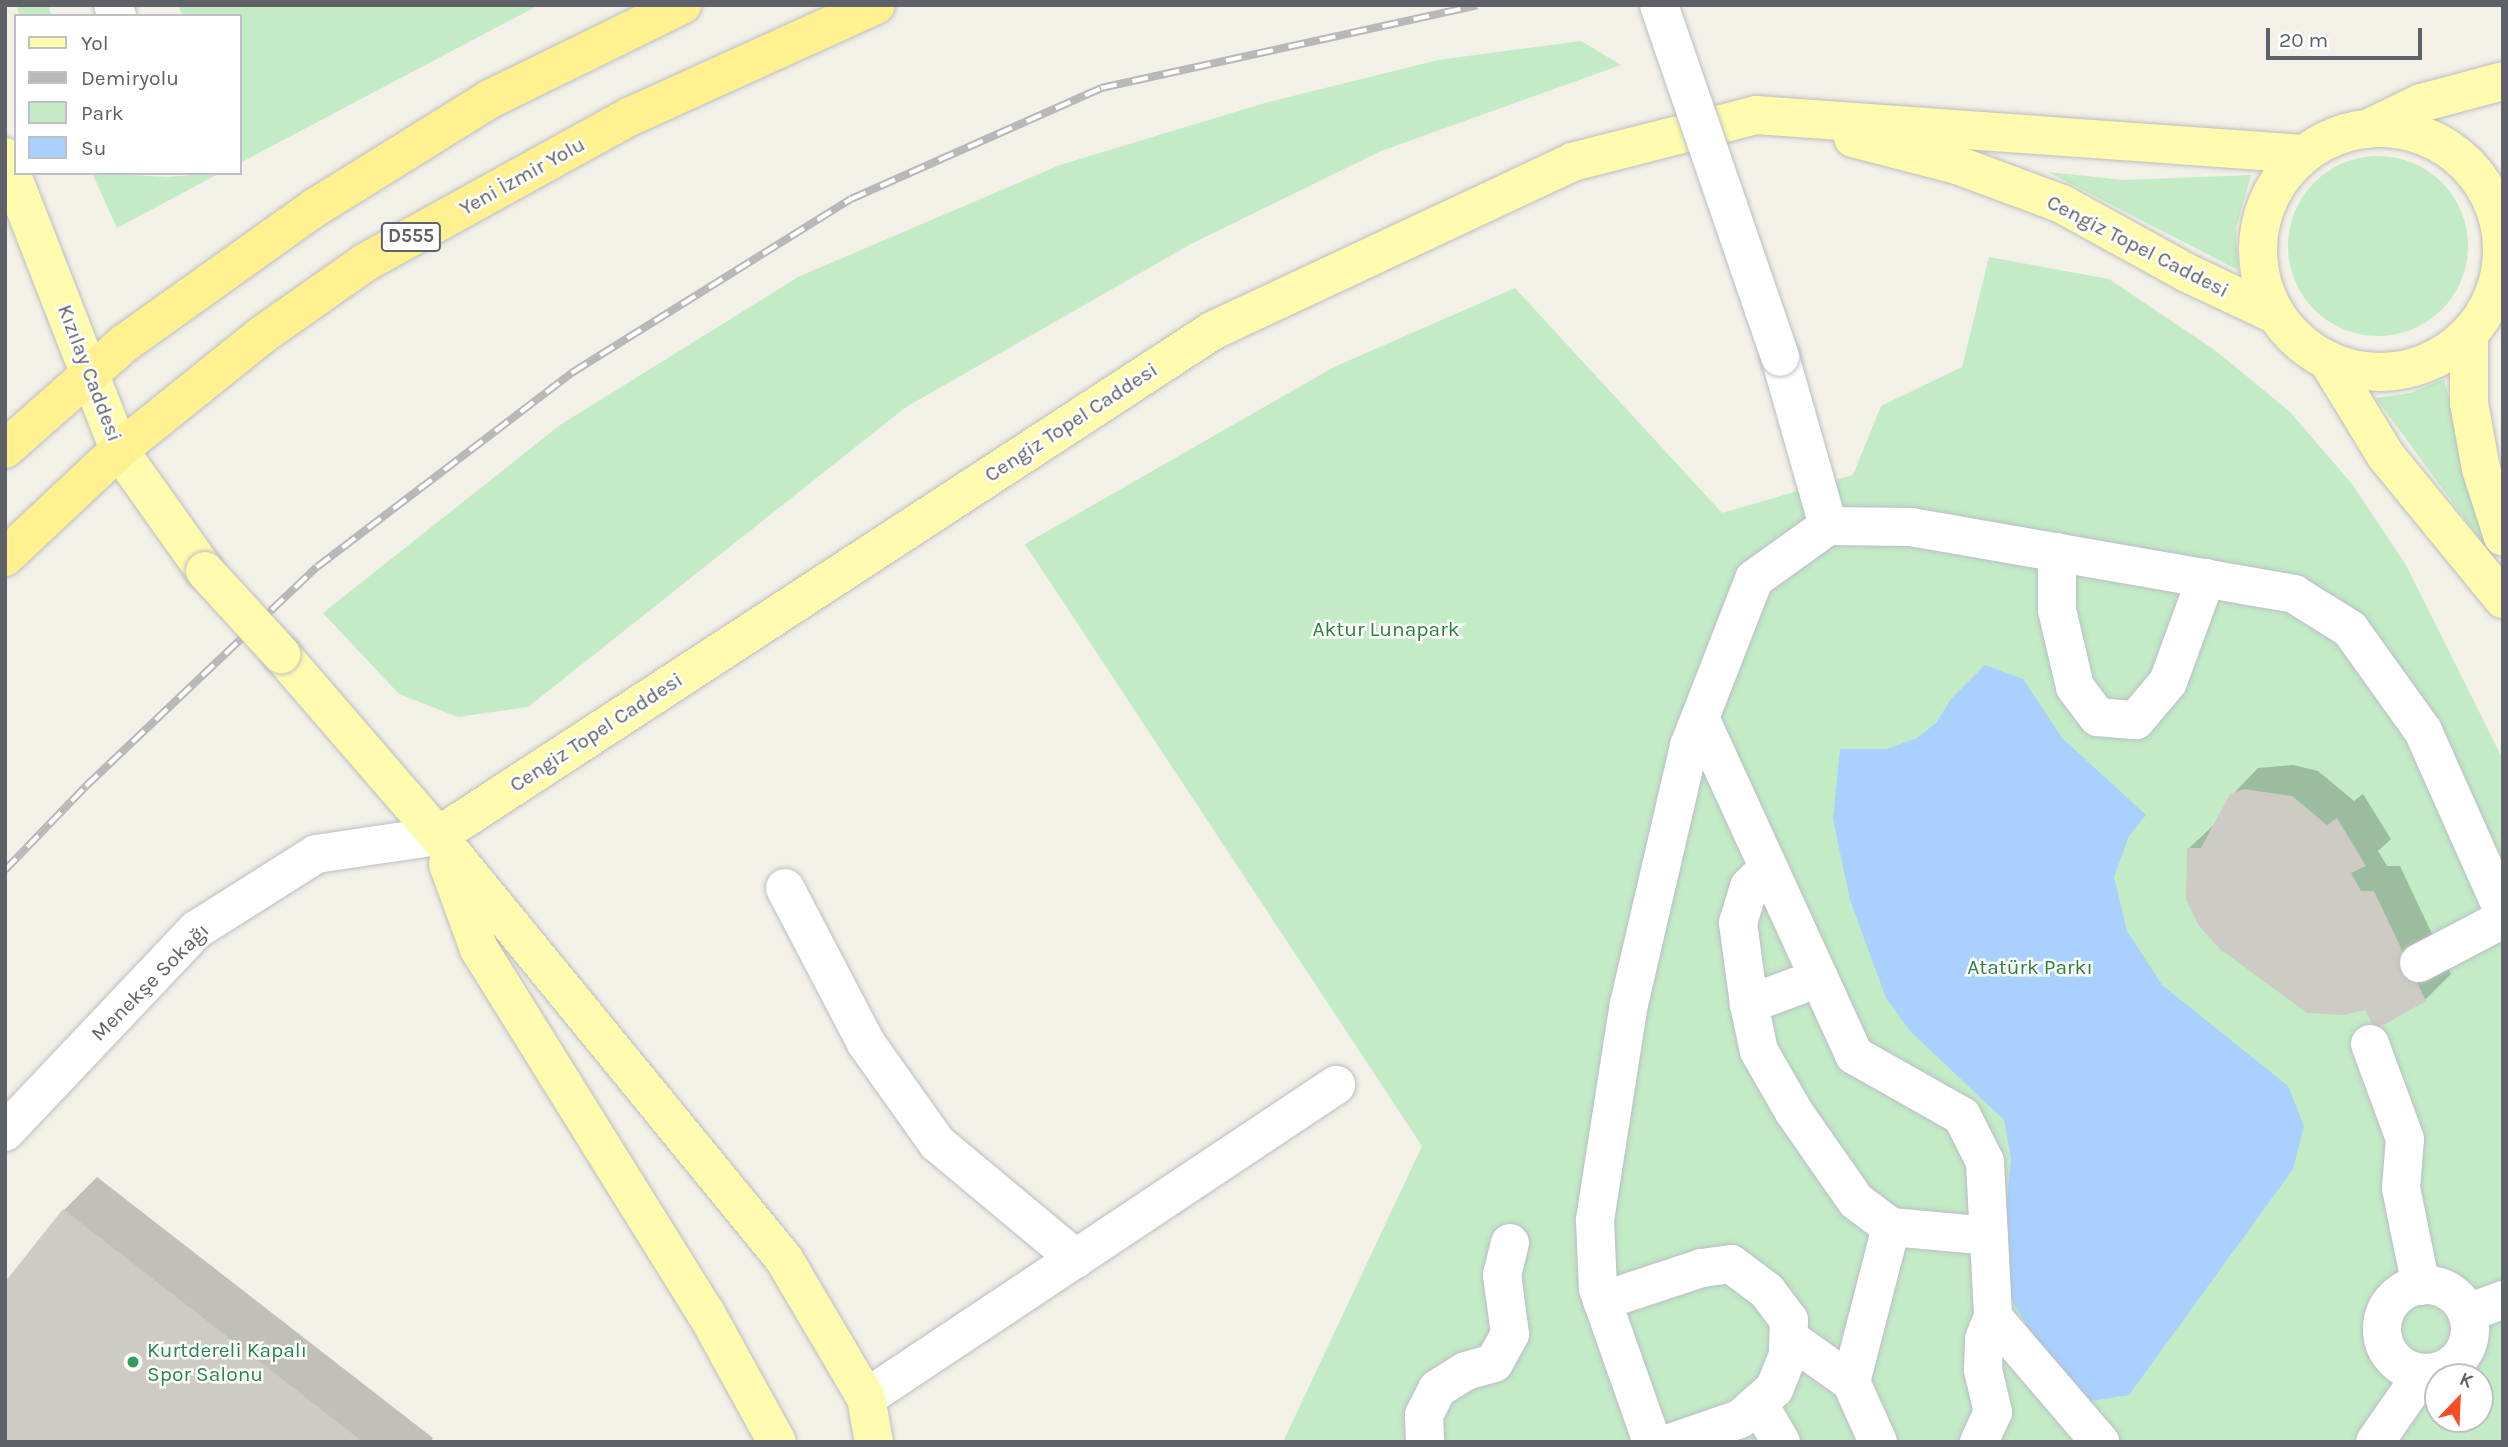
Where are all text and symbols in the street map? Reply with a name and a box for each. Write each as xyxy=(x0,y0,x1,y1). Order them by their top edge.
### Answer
legend xyxy=(14,14,242,175)
scale bar xyxy=(2270,14,2426,58)
text: 20 m xyxy=(2279,28,2328,52)
text: Yol xyxy=(81,31,109,55)
text: Demiryolu xyxy=(81,66,179,90)
text: Park xyxy=(81,101,124,125)
street label: Yeni İzmir Yolu xyxy=(455,131,589,221)
text: Su xyxy=(81,136,106,160)
street label: Cengiz Topel Caddesi xyxy=(2043,189,2233,303)
road number: D555 xyxy=(380,221,442,252)
street label: Kızılay Caddesi xyxy=(52,301,128,445)
street label: Cengiz Topel Caddesi xyxy=(980,357,1162,487)
park label: Aktur Lunapark xyxy=(1312,616,1460,642)
street label: Cengiz Topel Caddesi xyxy=(505,667,687,797)
street label: Menekşe Sokağı xyxy=(86,918,214,1046)
park label: Atatürk Parkı xyxy=(1967,954,2093,980)
place label: Kurtdereli Kapalı Spor Salonu xyxy=(147,1337,307,1387)
marker: Kurtdereli Kapalı Spor Salonu xyxy=(125,1354,141,1370)
north arrow xyxy=(2424,1363,2494,1433)
text: K xyxy=(2456,1368,2476,1393)

